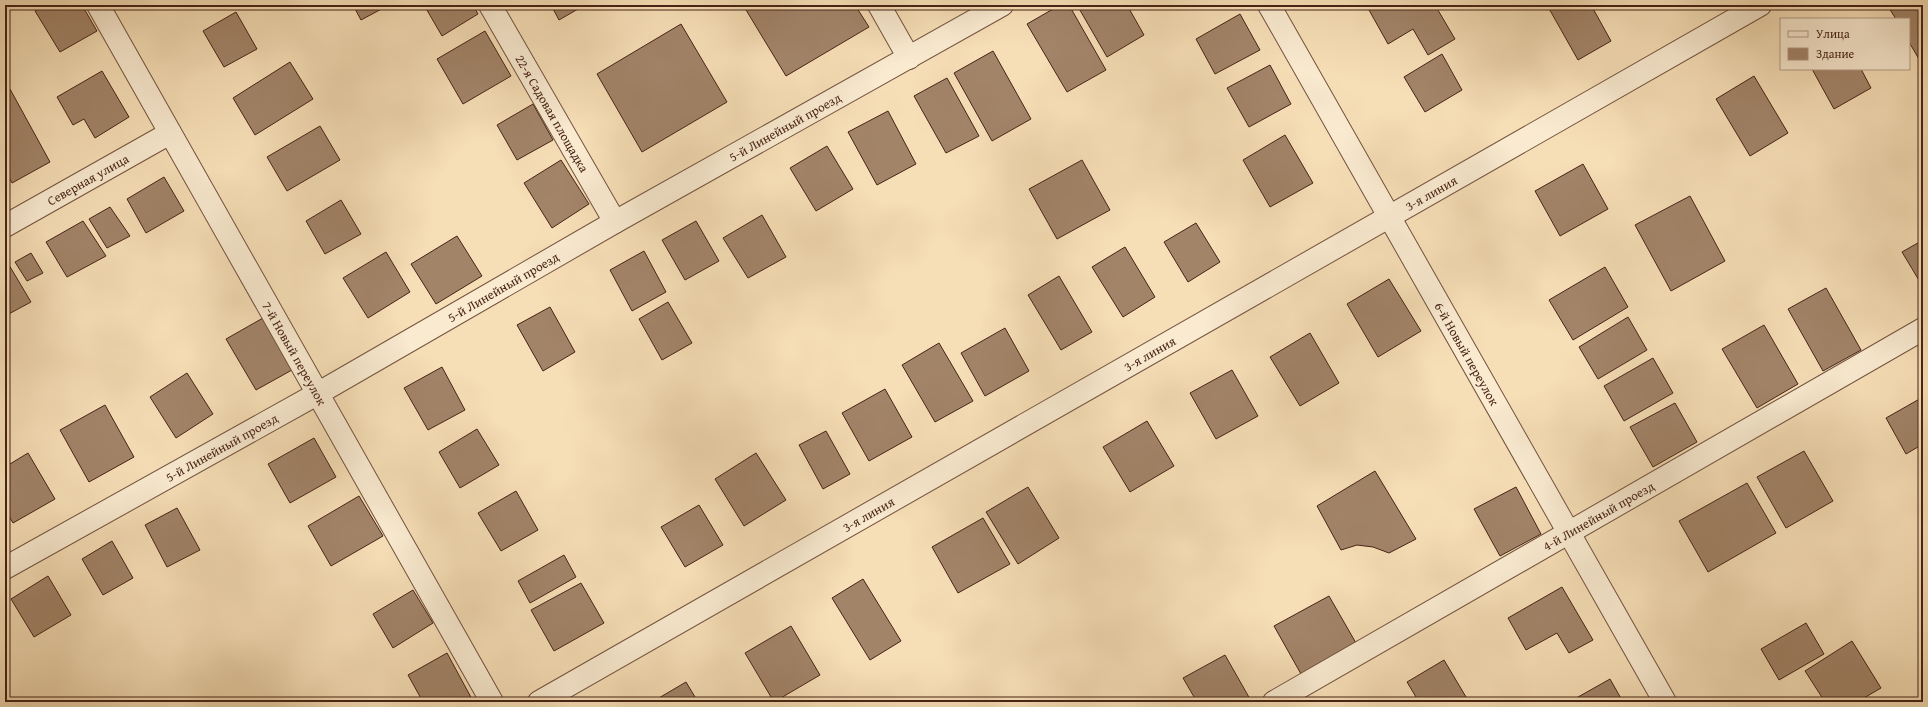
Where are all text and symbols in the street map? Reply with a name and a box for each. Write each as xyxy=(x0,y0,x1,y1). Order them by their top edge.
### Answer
legend xyxy=(1780,18,1910,70)
text: Улица xyxy=(1816,25,1850,42)
text: Здание xyxy=(1816,45,1855,62)
street label: 22-я Садовая площадка xyxy=(511,51,594,177)
street label: 5-й Линейный проезд xyxy=(726,88,845,166)
street label: Северная улица xyxy=(44,149,133,210)
street label: 3-я линия xyxy=(1402,171,1461,216)
street label: 5-й Линейный проезд xyxy=(444,247,562,327)
street label: 7-й Новый переулок xyxy=(257,298,331,409)
street label: 6-й Новый переулок xyxy=(1430,299,1504,409)
street label: 3-я линия xyxy=(1120,331,1180,376)
street label: 5-й Линейный проезд xyxy=(162,409,281,487)
street label: 4-й Линейный проезд xyxy=(1539,476,1658,556)
street label: 3-я линия xyxy=(839,492,898,537)

